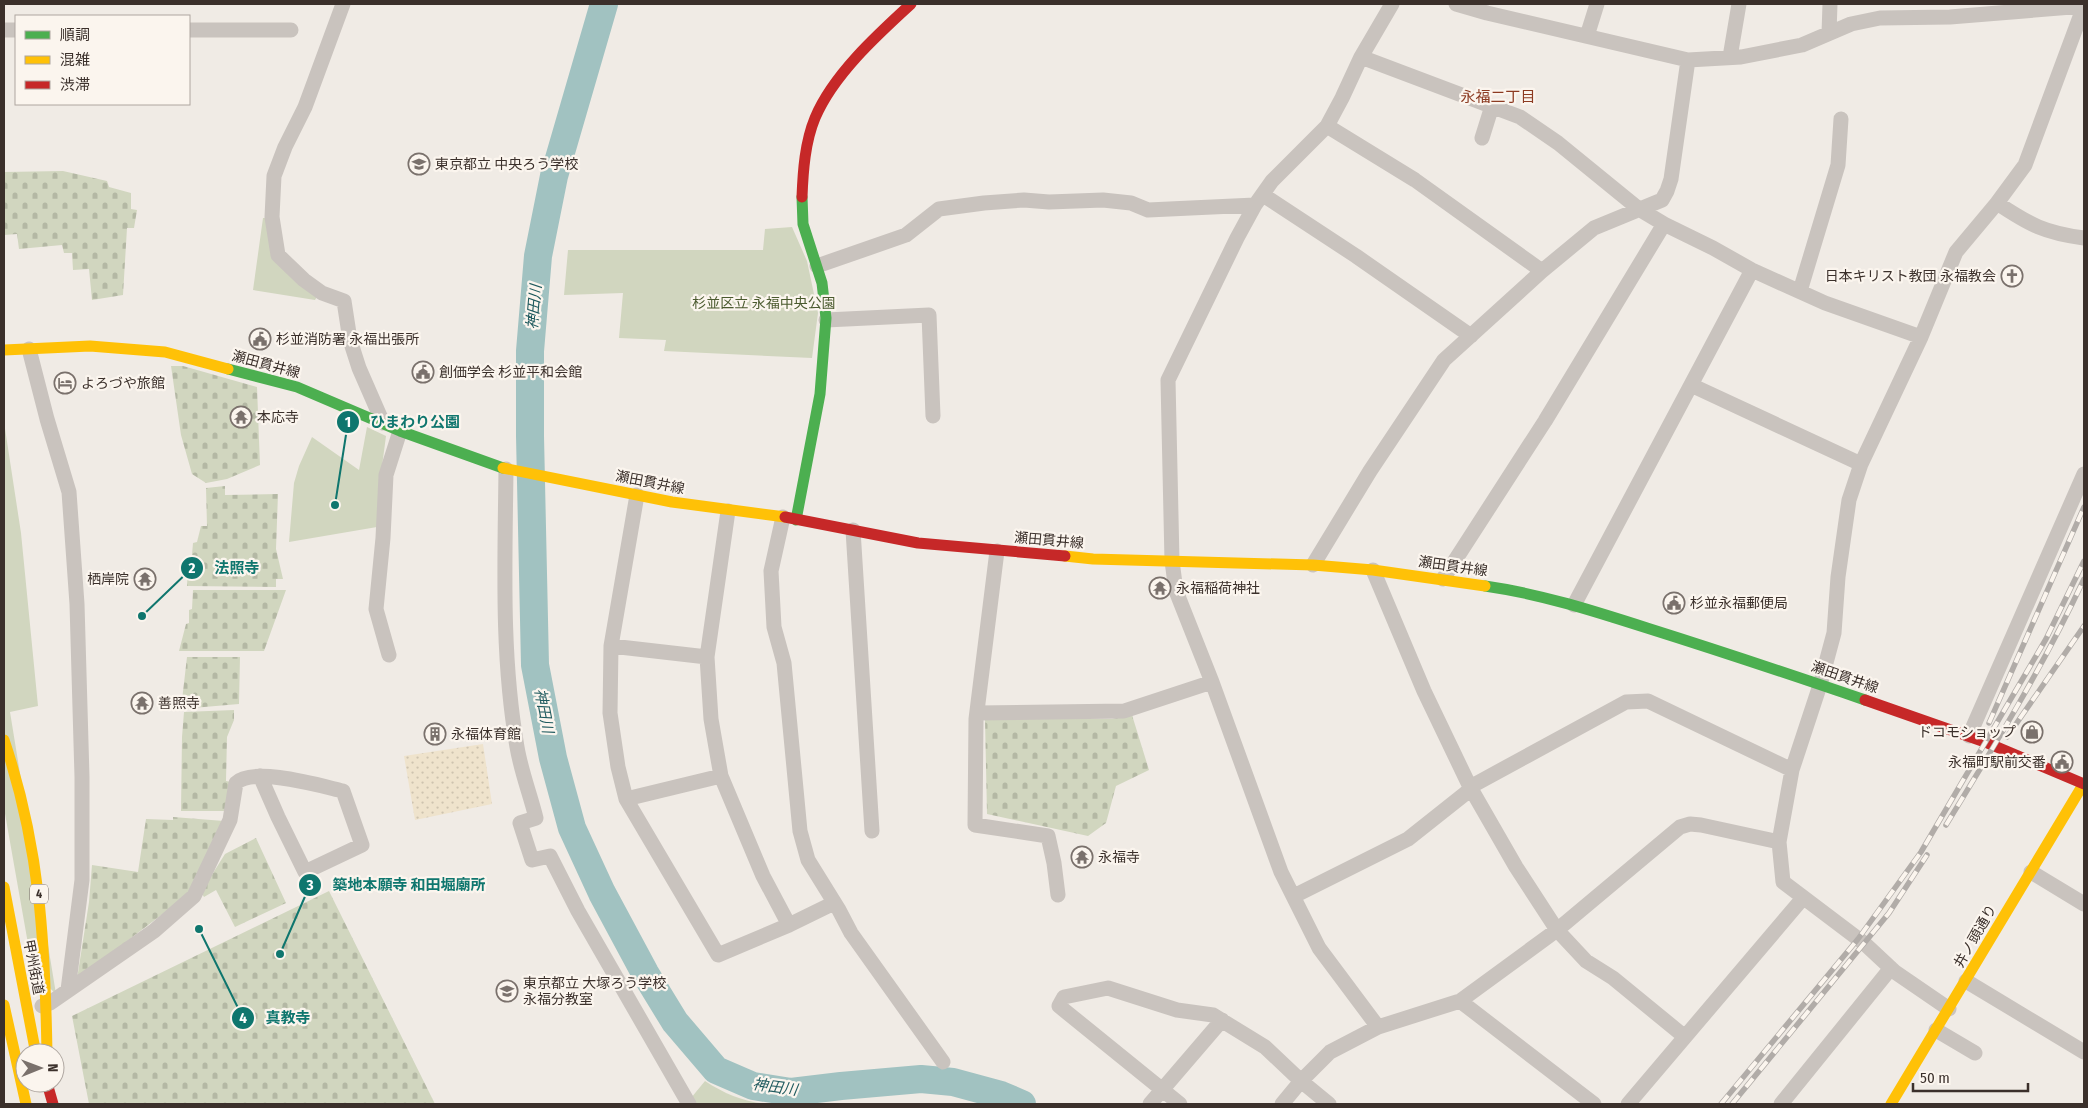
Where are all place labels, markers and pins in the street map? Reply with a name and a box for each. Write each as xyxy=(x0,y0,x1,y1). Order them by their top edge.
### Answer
school or university icon: 東京都立 中央ろう学校 xyxy=(407,152,431,176)
place label: 東京都立 中央ろう学校 xyxy=(435,156,578,173)
church icon: 日本キリスト教団 永福教会 xyxy=(2000,264,2024,288)
place label: 日本キリスト教団 永福教会 xyxy=(1825,268,1996,285)
public building icon: 杉並消防署 永福出張所 xyxy=(248,327,272,351)
place label: 杉並消防署 永福出張所 xyxy=(276,331,419,348)
public building icon: 創価学会 杉並平和会館 xyxy=(411,360,435,384)
place label: 創価学会 杉並平和会館 xyxy=(439,364,582,381)
hotel icon: よろづや旅館 xyxy=(53,371,77,395)
place label: よろづや旅館 xyxy=(81,375,165,392)
temple icon: 本応寺 xyxy=(229,405,253,429)
callout: ひまわり公園 xyxy=(335,407,470,437)
place label: 本応寺 xyxy=(257,409,299,426)
callout: 法照寺 xyxy=(180,553,270,583)
temple icon: 栖岸院 xyxy=(133,567,157,591)
place label: 栖岸院 xyxy=(87,571,129,588)
temple icon: 永福稲荷神社 xyxy=(1148,576,1172,600)
place label: 永福稲荷神社 xyxy=(1176,580,1260,597)
public building icon: 杉並永福郵便局 xyxy=(1662,591,1686,615)
place label: 杉並永福郵便局 xyxy=(1690,595,1788,612)
temple icon: 善照寺 xyxy=(130,691,154,715)
place label: 善照寺 xyxy=(158,695,200,712)
shop icon: ドコモショップ xyxy=(2020,720,2044,744)
building icon: 永福体育館 xyxy=(423,722,447,746)
place label: ドコモショップ xyxy=(1918,724,2016,741)
place label: 永福体育館 xyxy=(451,726,521,743)
public building icon: 永福町駅前交番 xyxy=(2050,750,2074,774)
place label: 永福町駅前交番 xyxy=(1948,754,2046,771)
temple icon: 永福寺 xyxy=(1070,845,1094,869)
place label: 永福寺 xyxy=(1098,849,1140,866)
callout: 築地本願寺 和田堀廟所 xyxy=(298,870,496,900)
place label: 東京都立 大塚ろう学校 永福分教室 xyxy=(523,975,666,1008)
school or university icon: 東京都立 大塚ろう学校 永福分教室 xyxy=(495,979,519,1003)
callout: 真教寺 xyxy=(231,1003,321,1033)

